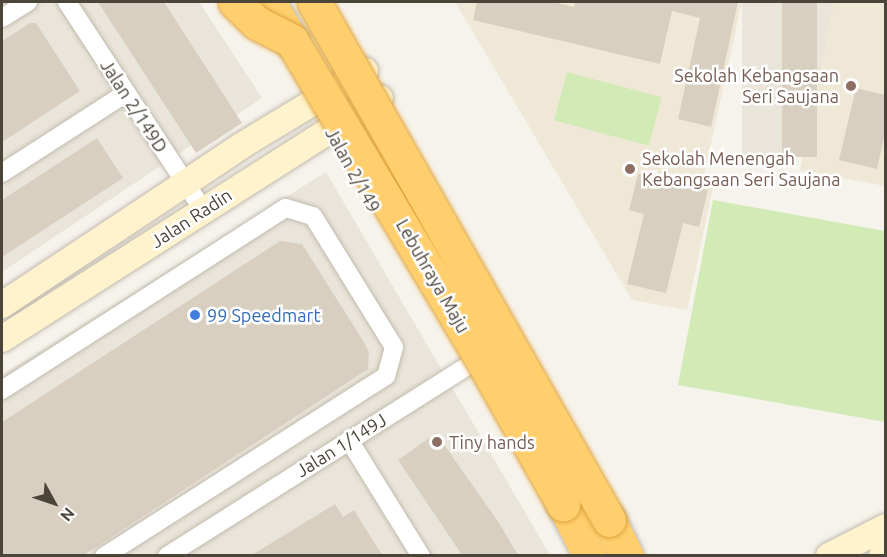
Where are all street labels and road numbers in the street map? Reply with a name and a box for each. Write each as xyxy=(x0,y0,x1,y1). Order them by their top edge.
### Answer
street label: Jalan 2/149D xyxy=(96,55,172,157)
street label: Jalan 2/149 xyxy=(321,124,385,216)
street label: Jalan Radin xyxy=(146,184,236,252)
street label: Lebuhraya Maju xyxy=(392,215,474,337)
street label: Jalan 1/149J xyxy=(292,409,390,481)

